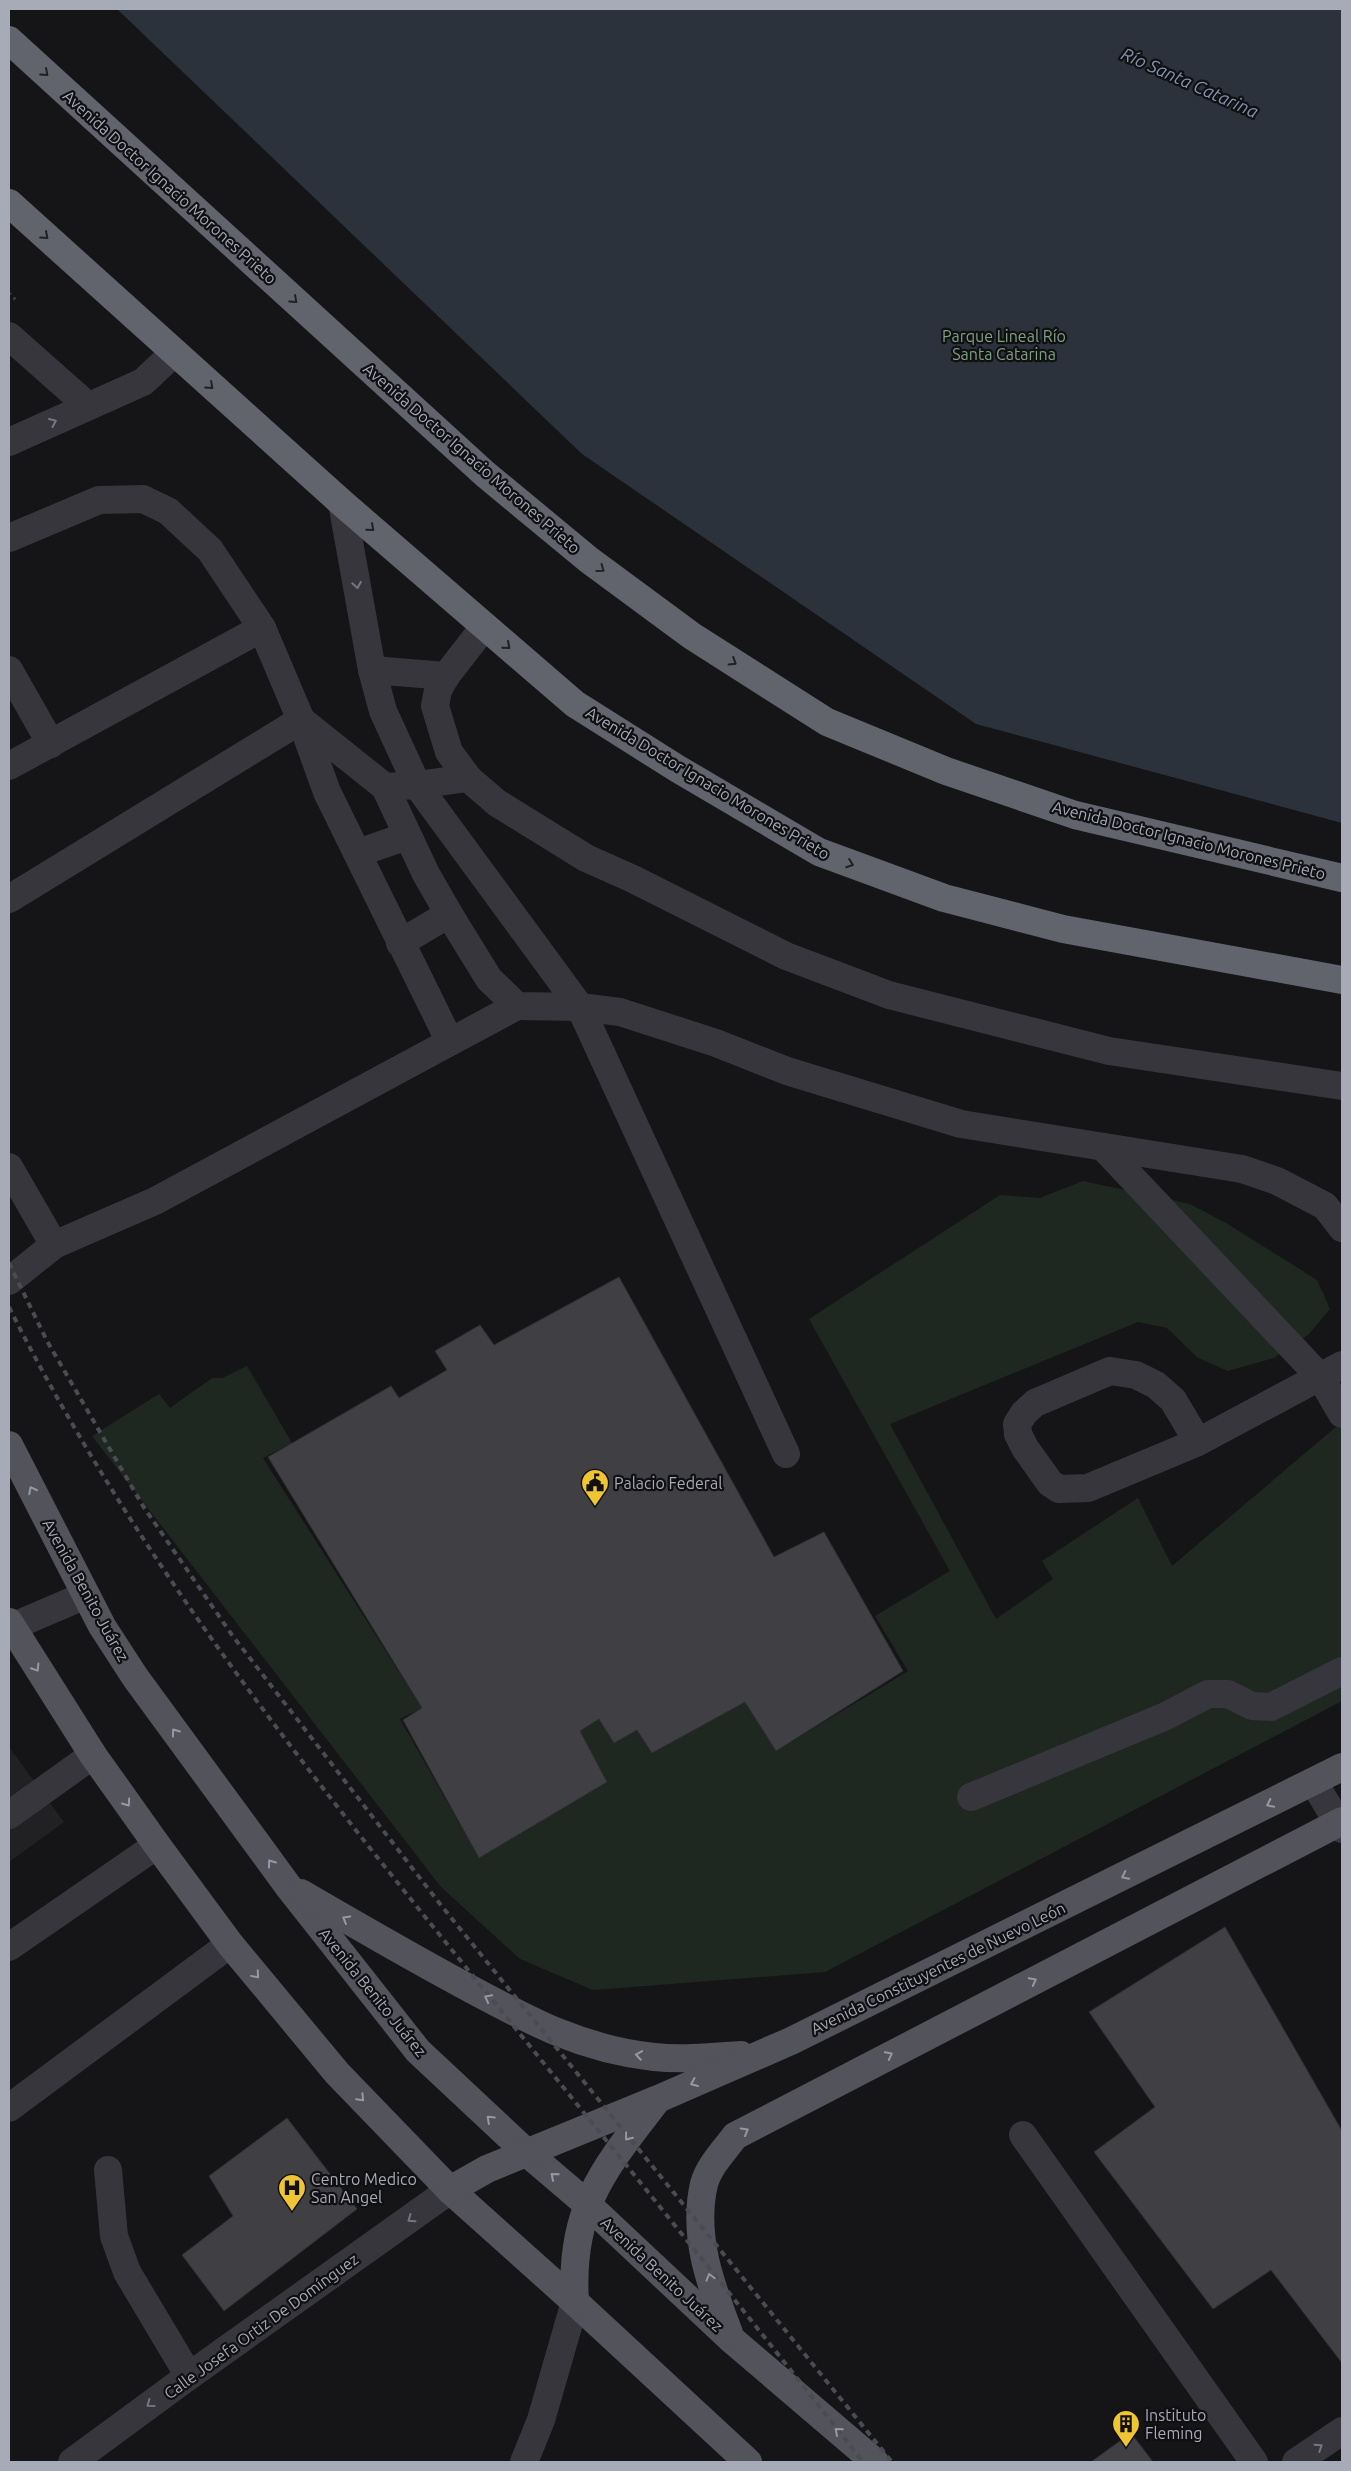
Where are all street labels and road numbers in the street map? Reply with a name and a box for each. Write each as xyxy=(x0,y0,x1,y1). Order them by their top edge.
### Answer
street label: Avenida Doctor Ignacio Morones Prieto xyxy=(60,86,280,288)
street label: Avenida Doctor Ignacio Morones Prieto xyxy=(360,359,584,557)
street label: Avenida Doctor Ignacio Morones Prieto xyxy=(583,703,833,863)
street label: Avenida Doctor Ignacio Morones Prieto xyxy=(1051,797,1327,883)
street label: Avenida Benito Juárez xyxy=(39,1516,133,1664)
street label: Avenida Constituyentes de Nuevo León xyxy=(808,1898,1068,2038)
street label: Avenida Benito Juárez xyxy=(316,1924,430,2060)
street label: Avenida Benito Juárez xyxy=(597,2213,727,2335)
street label: Calle Josefa Ortiz De Domínguez xyxy=(160,2250,362,2402)

